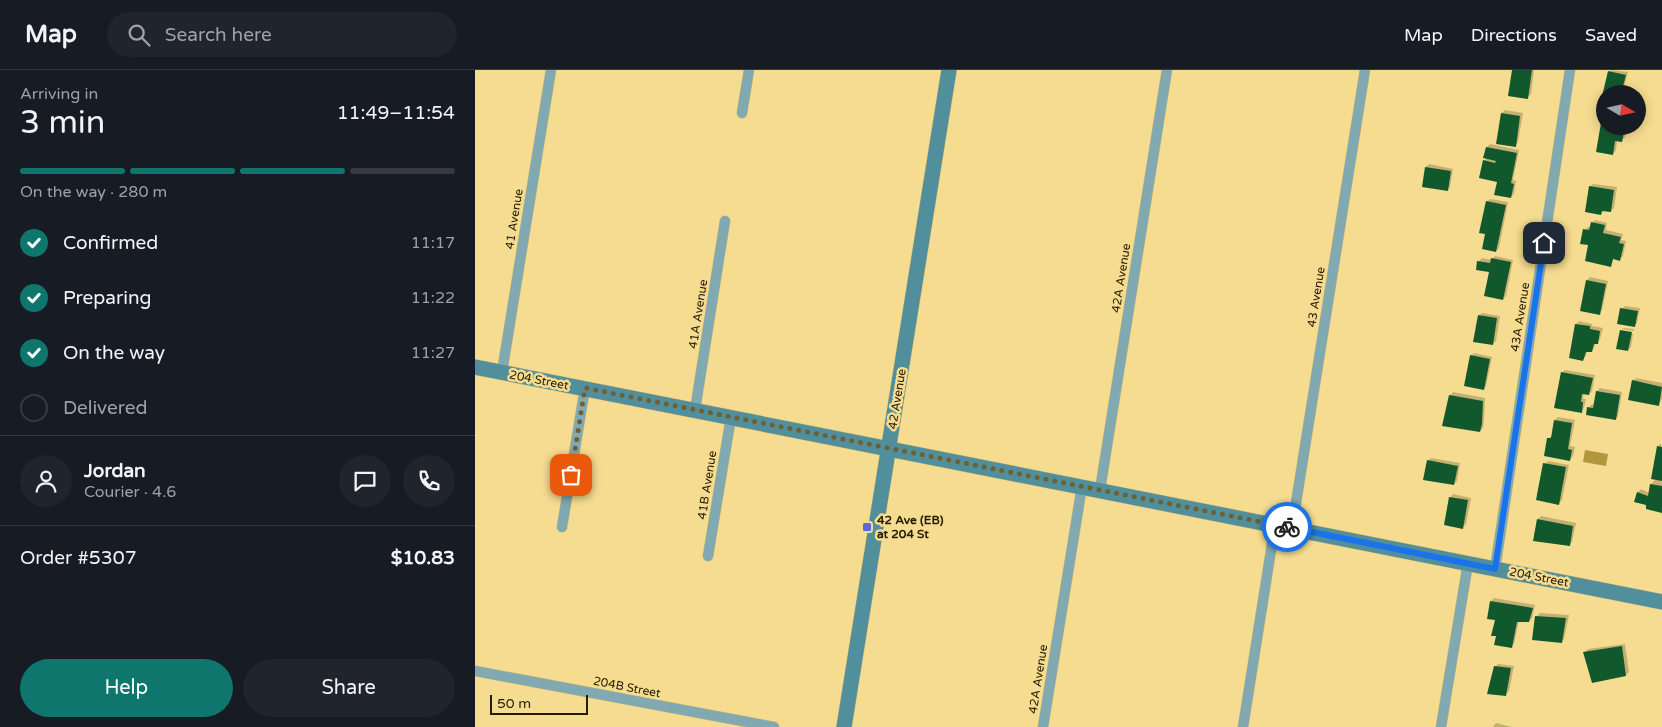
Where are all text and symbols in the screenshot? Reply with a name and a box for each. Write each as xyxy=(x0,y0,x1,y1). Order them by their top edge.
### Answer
search box xyxy=(107,12,457,57)
text: Map xyxy=(25,20,77,49)
icon: search xyxy=(125,21,153,49)
text: Search here xyxy=(165,24,272,46)
text: Map xyxy=(1404,24,1443,46)
text: Directions xyxy=(1471,24,1557,46)
text: Saved xyxy=(1585,24,1637,46)
text: Arriving in xyxy=(20,84,98,104)
north arrow xyxy=(1596,85,1646,135)
map controls xyxy=(1596,85,1646,135)
text: 11:49–11:54 xyxy=(337,102,455,124)
text: 3 min xyxy=(20,104,105,142)
text: On the way · 280 m xyxy=(20,182,167,202)
street label: 41 Avenue xyxy=(502,188,526,250)
pin xyxy=(1523,222,1565,264)
icon: check xyxy=(20,229,48,257)
icon: home xyxy=(1530,229,1558,257)
text: Confirmed xyxy=(63,232,158,254)
text: 11:17 xyxy=(411,233,455,253)
street label: 42A Avenue xyxy=(1109,242,1133,314)
street label: 43 Avenue xyxy=(1304,266,1328,328)
street label: 41A Avenue xyxy=(686,278,710,350)
street label: 43A Avenue xyxy=(1508,281,1532,353)
icon: check xyxy=(20,284,48,312)
text: Preparing xyxy=(63,287,152,309)
text: 11:22 xyxy=(411,288,455,308)
icon: check xyxy=(20,339,48,367)
text: On the way xyxy=(63,342,165,364)
text: 11:27 xyxy=(411,343,455,363)
street label: 204 Street xyxy=(508,367,570,393)
street label: 42 Avenue xyxy=(885,368,909,430)
text: Delivered xyxy=(63,397,148,419)
street label: 41B Avenue xyxy=(695,449,719,520)
pin xyxy=(550,454,592,496)
button: person xyxy=(20,455,72,507)
button: chat xyxy=(339,455,391,507)
button: phone xyxy=(403,455,455,507)
text: Jordan xyxy=(84,460,146,482)
icon: bag xyxy=(557,461,585,489)
text: Courier · 4.6 xyxy=(84,482,176,502)
courier xyxy=(1262,502,1312,552)
place label: 42 Ave (EB) at 204 St xyxy=(877,513,944,541)
icon: bike xyxy=(1273,513,1301,541)
marker: 42 Ave (EB) at 204 St xyxy=(861,521,873,533)
text: Order #5307 xyxy=(20,547,137,569)
text: $10.83 xyxy=(391,547,455,569)
street label: 204 Street xyxy=(1508,564,1570,590)
street label: 42A Avenue xyxy=(1026,643,1050,715)
button: Help xyxy=(20,659,233,717)
button: Share xyxy=(243,659,455,717)
street label: 204B Street xyxy=(592,674,662,700)
scale bar xyxy=(490,692,587,715)
text: 50 m xyxy=(497,695,531,712)

